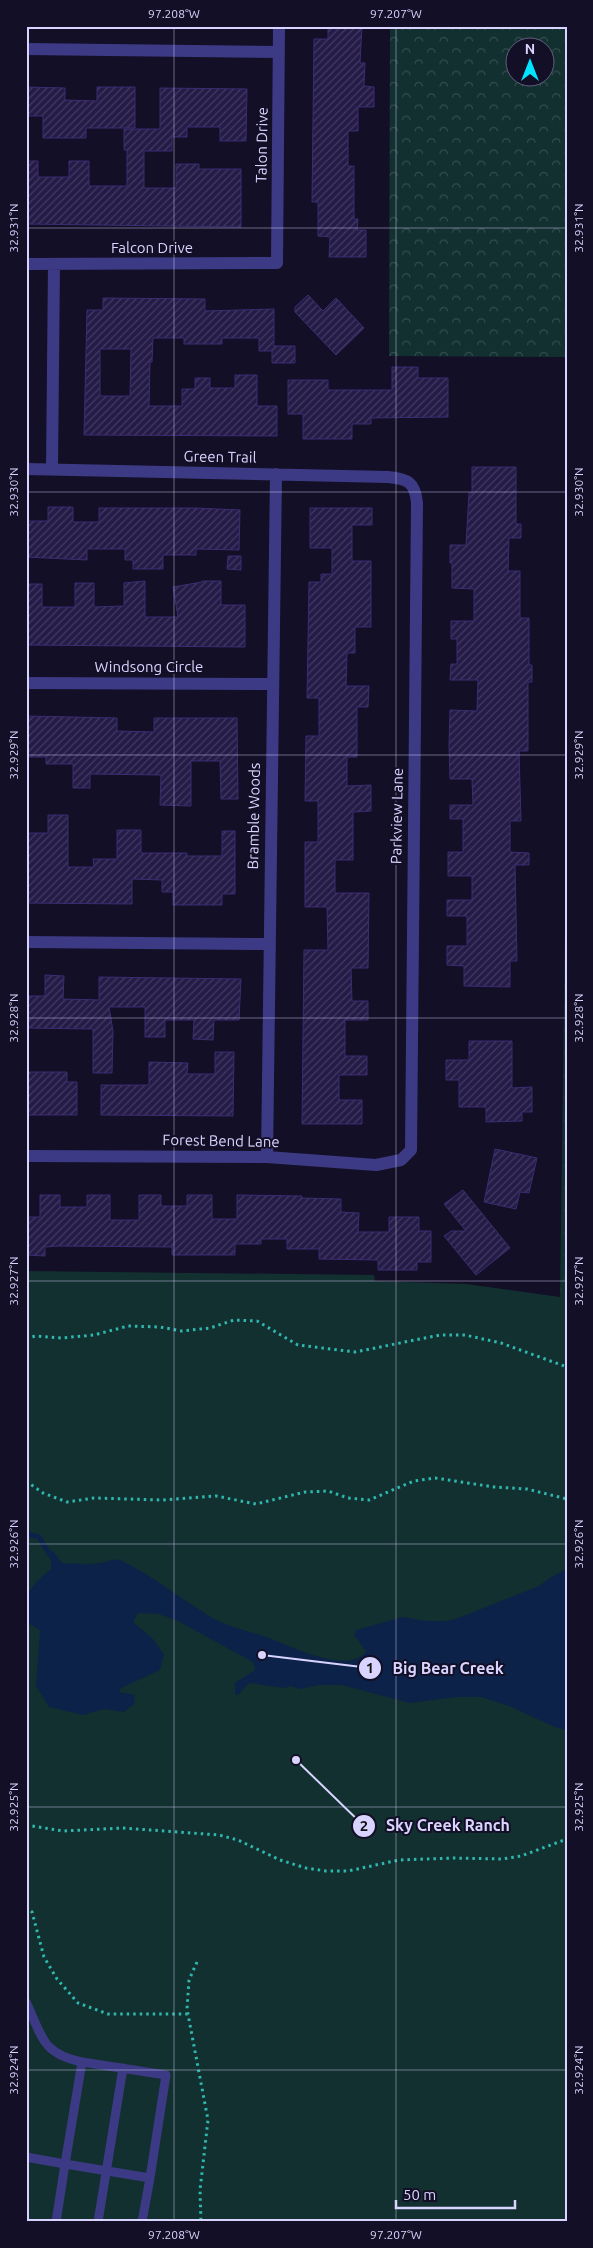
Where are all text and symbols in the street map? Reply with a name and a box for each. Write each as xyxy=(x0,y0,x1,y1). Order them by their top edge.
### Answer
text: 97.208°W xyxy=(148,7,200,20)
text: 97.207°W xyxy=(370,7,422,20)
north arrow xyxy=(506,38,556,88)
text: N xyxy=(525,41,535,57)
street label: Talon Drive xyxy=(252,107,271,183)
text: 32.931°N xyxy=(7,203,20,253)
text: 32.931°N xyxy=(572,203,585,253)
street label: Falcon Drive xyxy=(111,239,193,256)
street label: Green Trail xyxy=(183,447,257,466)
text: 32.930°N xyxy=(7,467,20,517)
text: 32.930°N xyxy=(572,467,585,517)
street label: Windsong Circle xyxy=(95,658,203,675)
text: 32.929°N xyxy=(7,730,20,780)
text: 32.929°N xyxy=(572,730,585,780)
street label: Bramble Woods xyxy=(244,762,263,870)
street label: Parkview Lane xyxy=(387,768,406,864)
text: 32.928°N xyxy=(7,993,20,1043)
text: 32.928°N xyxy=(572,993,585,1043)
street label: Forest Bend Lane xyxy=(162,1131,280,1150)
text: 32.927°N xyxy=(7,1256,20,1306)
text: 32.927°N xyxy=(572,1256,585,1306)
text: 32.926°N xyxy=(7,1519,20,1569)
text: 32.926°N xyxy=(572,1519,585,1569)
callout: Big Bear Creek xyxy=(357,1652,513,1683)
text: 1 xyxy=(366,1659,374,1676)
text: Big Bear Creek xyxy=(392,1659,504,1677)
text: 32.925°N xyxy=(7,1782,20,1832)
text: 32.925°N xyxy=(572,1782,585,1832)
callout: Sky Creek Ranch xyxy=(351,1810,520,1841)
text: Sky Creek Ranch xyxy=(386,1816,510,1834)
text: 2 xyxy=(360,1817,368,1834)
text: 32.924°N xyxy=(7,2045,20,2095)
text: 32.924°N xyxy=(572,2045,585,2095)
scale bar xyxy=(396,2178,514,2210)
text: 50 m xyxy=(403,2186,436,2203)
text: 97.208°W xyxy=(148,2228,200,2241)
text: 97.207°W xyxy=(370,2228,422,2241)

